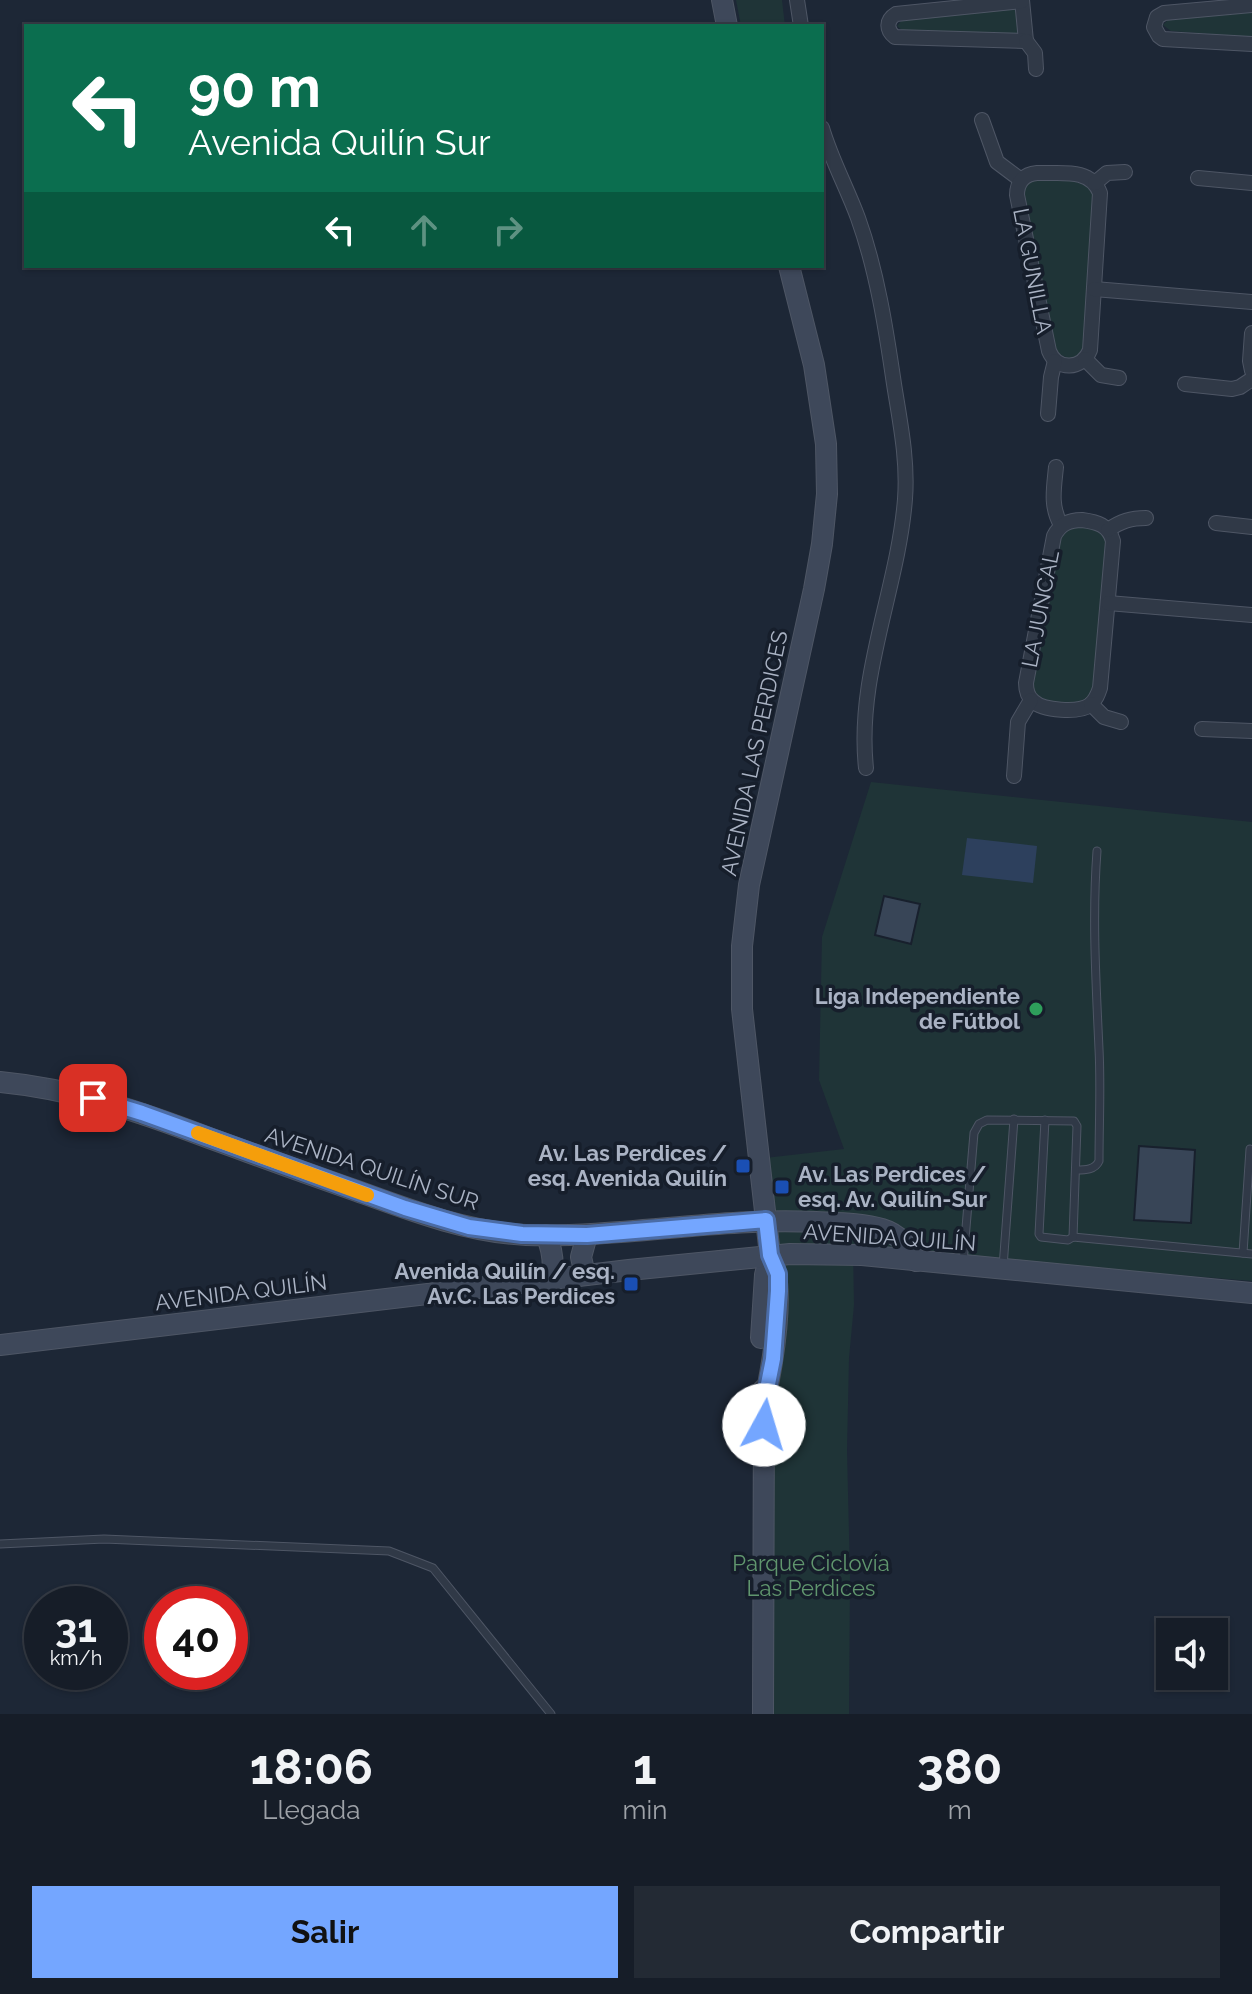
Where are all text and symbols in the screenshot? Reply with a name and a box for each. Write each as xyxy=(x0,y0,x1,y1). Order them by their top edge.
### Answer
text: 90 m xyxy=(188,54,321,120)
icon: left xyxy=(56,56,160,160)
text: Avenida Quilín Sur xyxy=(188,121,491,163)
street label: LA GUNILLA xyxy=(1008,206,1058,336)
icon: left xyxy=(318,208,362,252)
icon: ahead xyxy=(402,208,446,252)
icon: right xyxy=(486,208,530,252)
street label: LA JUNCAL xyxy=(1016,548,1064,670)
street label: AVENIDA LAS PERDICES xyxy=(715,628,793,878)
place label: Liga Independiente de Fútbol xyxy=(815,983,1021,1034)
marker: Liga Independiente de Fútbol xyxy=(1027,1000,1045,1018)
pin xyxy=(59,1064,127,1132)
icon: arrive xyxy=(71,1076,115,1120)
street label: AVENIDA QUILÍN SUR xyxy=(262,1121,482,1215)
place label: Av. Las Perdices / esq. Avenida Quilín xyxy=(528,1140,727,1191)
marker: Av. Las Perdices / esq. Avenida Quilín xyxy=(734,1157,752,1175)
place label: Av. Las Perdices / esq. Av. Quilín-Sur xyxy=(798,1161,987,1212)
marker: Av. Las Perdices / esq. Av. Quilín-Sur xyxy=(773,1178,791,1196)
street label: AVENIDA QUILÍN xyxy=(803,1218,977,1256)
place label: Avenida Quilín / esq. Av.C. Las Perdices xyxy=(395,1258,615,1309)
street label: AVENIDA QUILÍN xyxy=(153,1269,329,1315)
marker: Avenida Quilín / esq. Av.C. Las Perdices xyxy=(622,1275,640,1293)
position arrow xyxy=(722,1383,806,1467)
park label: Parque Ciclovía Las Perdices xyxy=(732,1550,890,1601)
speed limit sign: 40 xyxy=(144,1586,248,1690)
text: 31 xyxy=(55,1604,97,1651)
map controls xyxy=(1156,1618,1228,1690)
button: sound xyxy=(1156,1618,1228,1690)
text: km/h xyxy=(50,1646,102,1670)
text: 18:06 xyxy=(250,1739,373,1795)
text: 1 xyxy=(633,1739,657,1795)
text: 380 xyxy=(917,1739,1002,1795)
text: Llegada xyxy=(262,1795,360,1825)
text: min xyxy=(623,1795,667,1825)
text: m xyxy=(948,1795,972,1825)
button: Salir xyxy=(32,1886,618,1978)
button: Compartir xyxy=(634,1886,1220,1978)

